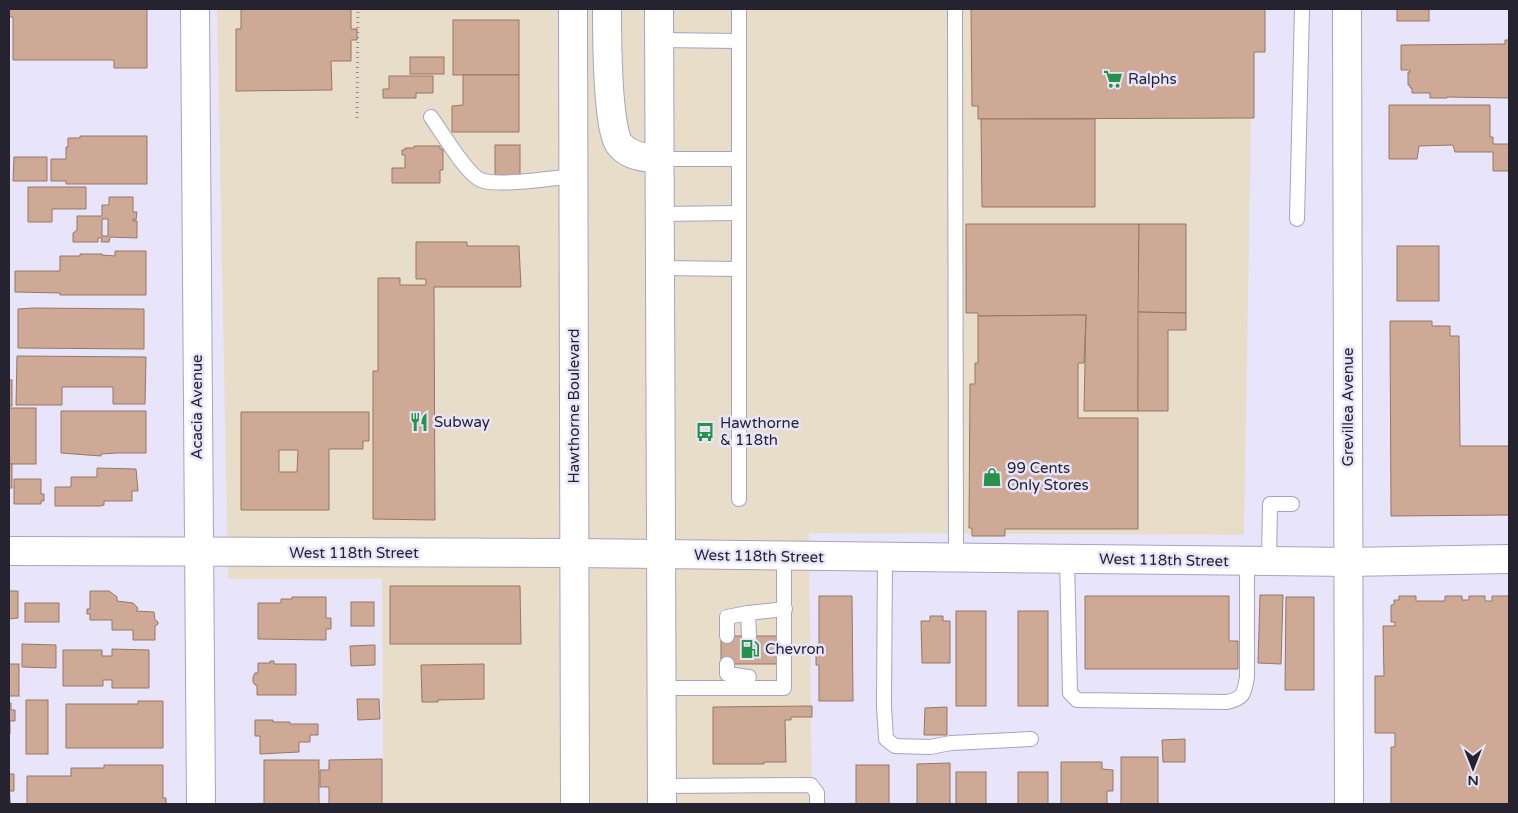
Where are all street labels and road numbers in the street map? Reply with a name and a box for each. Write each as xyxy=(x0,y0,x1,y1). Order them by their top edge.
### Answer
street label: Hawthorne Boulevard xyxy=(565,328,583,484)
street label: Grevillea Avenue xyxy=(1339,348,1357,466)
street label: Acacia Avenue xyxy=(188,354,206,460)
street label: West 118th Street xyxy=(289,544,419,562)
street label: West 118th Street xyxy=(694,546,824,566)
street label: West 118th Street xyxy=(1099,550,1229,570)

